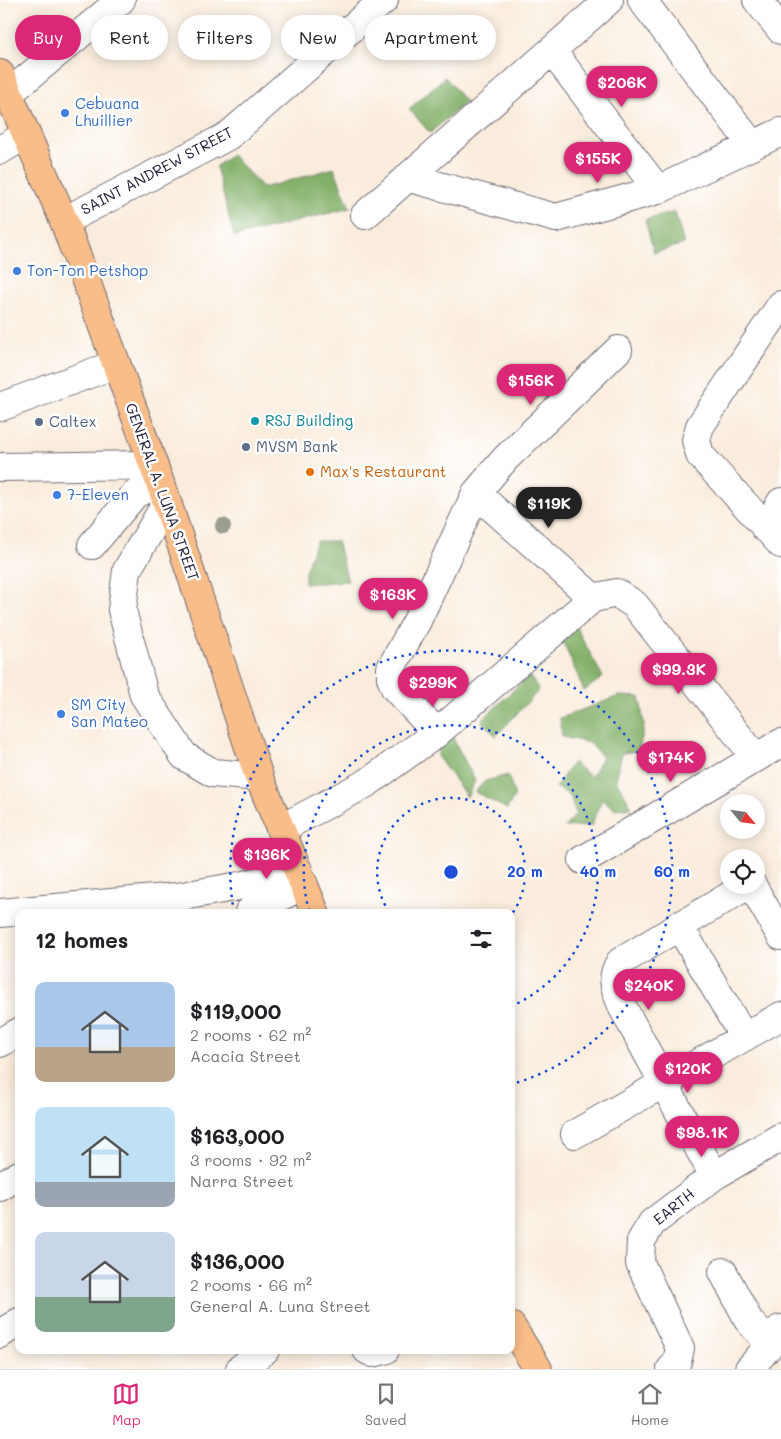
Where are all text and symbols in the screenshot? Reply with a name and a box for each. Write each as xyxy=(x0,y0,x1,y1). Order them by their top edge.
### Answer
chip: Buy xyxy=(15,15,81,60)
chip: Rent xyxy=(91,15,168,60)
chip: Filters xyxy=(178,15,271,60)
chip: New xyxy=(281,15,355,60)
chip: Apartment xyxy=(365,15,496,60)
pin: $206K xyxy=(587,66,657,108)
text: $206K xyxy=(597,71,647,92)
place label: Cebuana Lhuillier xyxy=(75,93,140,130)
marker: Cebuana Lhuillier xyxy=(59,107,71,119)
street label: SAINT ANDREW STREET xyxy=(77,121,236,219)
pin: $155K xyxy=(563,142,633,184)
text: $155K xyxy=(575,147,621,168)
place label: Ton-Ton Petshop xyxy=(27,260,148,280)
marker: Ton-Ton Petshop xyxy=(11,265,23,277)
pin: $156K xyxy=(496,364,566,406)
text: $156K xyxy=(508,369,554,390)
street label: GENERAL A. LUNA STREET xyxy=(121,400,204,583)
place label: RSJ Building xyxy=(265,410,353,430)
place label: Caltex xyxy=(49,411,97,431)
marker: RSJ Building xyxy=(249,415,261,427)
marker: Caltex xyxy=(33,416,45,428)
place label: MVSM Bank xyxy=(256,436,338,456)
marker: MVSM Bank xyxy=(240,441,252,453)
place label: Max's Restaurant xyxy=(320,461,446,481)
marker: Max's Restaurant xyxy=(304,466,316,478)
place label: 7-Eleven xyxy=(67,484,129,504)
pin: $119K xyxy=(514,486,584,529)
marker: 7-Eleven xyxy=(51,489,63,501)
text: $119K xyxy=(527,492,571,513)
pin: $163K xyxy=(358,578,428,620)
text: $163K xyxy=(370,583,416,604)
pin: $99.3K xyxy=(638,652,720,695)
text: $99.3K xyxy=(652,658,706,679)
pin: $299K xyxy=(398,666,468,708)
text: $299K xyxy=(409,671,457,692)
place label: SM City San Mateo xyxy=(71,694,148,731)
marker: SM City San Mateo xyxy=(55,708,67,720)
pin: $174K xyxy=(636,740,706,783)
text: $174K xyxy=(648,746,694,767)
north arrow xyxy=(720,794,765,839)
map controls xyxy=(720,794,765,894)
pin: $136K xyxy=(232,838,302,880)
text: $136K xyxy=(244,843,290,864)
button: locate xyxy=(720,849,765,894)
text: 20 m xyxy=(507,861,543,881)
text: 40 m xyxy=(580,861,616,881)
text: 60 m xyxy=(654,861,690,881)
centre of rings xyxy=(442,863,460,881)
icon: filters xyxy=(467,925,495,953)
text: 12 homes xyxy=(35,926,128,953)
pin: $240K xyxy=(614,968,684,1011)
text: $240K xyxy=(624,974,674,995)
text: $119,000 xyxy=(190,997,281,1024)
icon: home xyxy=(75,1002,135,1062)
text: 2 rooms · 62 m² xyxy=(190,1024,311,1045)
text: Acacia Street xyxy=(190,1045,301,1066)
pin: $120K xyxy=(653,1052,723,1094)
text: $120K xyxy=(665,1057,711,1078)
pin: $98.1K xyxy=(661,1116,743,1158)
text: $98.1K xyxy=(676,1121,728,1142)
text: $163,000 xyxy=(190,1122,285,1149)
icon: home xyxy=(75,1127,135,1187)
text: 3 rooms · 92 m² xyxy=(190,1149,312,1170)
text: Narra Street xyxy=(190,1170,294,1191)
street label: EARTH xyxy=(649,1183,698,1229)
text: $136,000 xyxy=(190,1247,285,1274)
icon: home xyxy=(75,1252,135,1312)
text: 2 rooms · 66 m² xyxy=(190,1274,312,1295)
text: General A. Luna Street xyxy=(190,1295,371,1316)
tab: Map xyxy=(112,1380,141,1429)
tab: Saved xyxy=(365,1380,406,1429)
tab: Home xyxy=(631,1380,669,1429)

